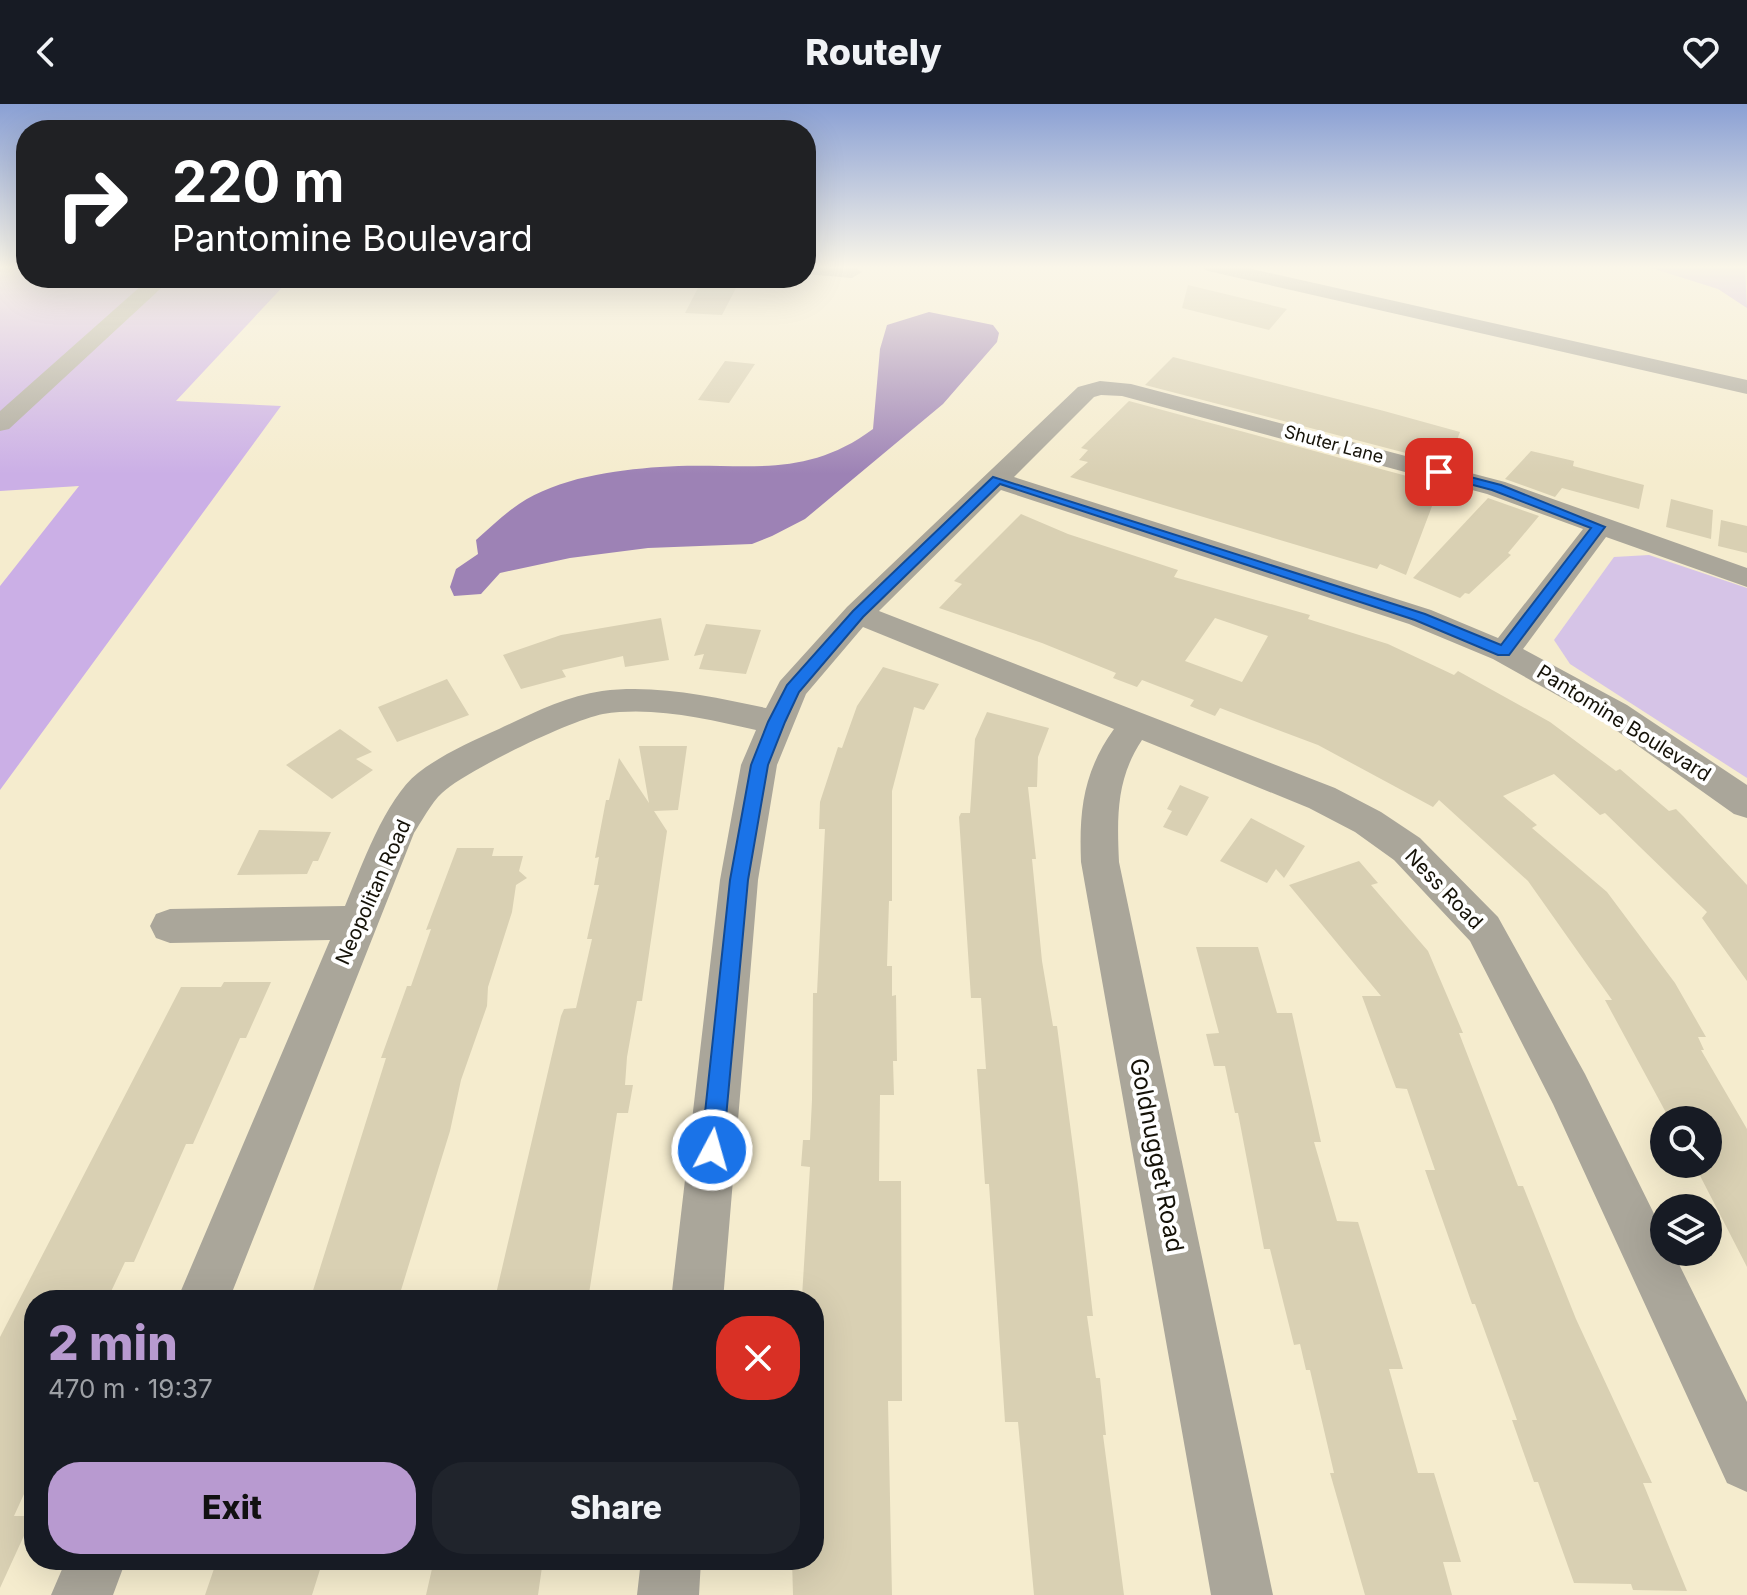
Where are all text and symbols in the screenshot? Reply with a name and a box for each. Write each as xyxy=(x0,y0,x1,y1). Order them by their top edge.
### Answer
icon: back xyxy=(24,30,68,74)
text: Routely xyxy=(805,30,942,74)
icon: heart xyxy=(1679,30,1723,74)
text: 220 m xyxy=(172,148,345,216)
icon: right xyxy=(40,152,144,256)
text: Pantomine Boulevard xyxy=(172,216,533,260)
street label: Shuter Lane xyxy=(1282,421,1386,467)
pin xyxy=(1405,438,1473,506)
icon: arrive xyxy=(1417,450,1461,494)
street label: Pantomine Boulevard xyxy=(1533,660,1715,786)
street label: Neopolitan Road xyxy=(330,816,416,968)
street label: Ness Road xyxy=(1400,844,1488,934)
street label: Goldnugget Road xyxy=(1124,1055,1190,1255)
map controls xyxy=(1650,1106,1722,1266)
button: search xyxy=(1650,1106,1722,1178)
position arrow xyxy=(670,1108,754,1192)
button: layers xyxy=(1650,1194,1722,1266)
text: 2 min xyxy=(48,1313,178,1372)
button: close xyxy=(716,1316,800,1400)
text: 470 m · 19:37 xyxy=(48,1373,213,1404)
button: Exit xyxy=(48,1462,416,1554)
button: Share xyxy=(432,1462,800,1554)

